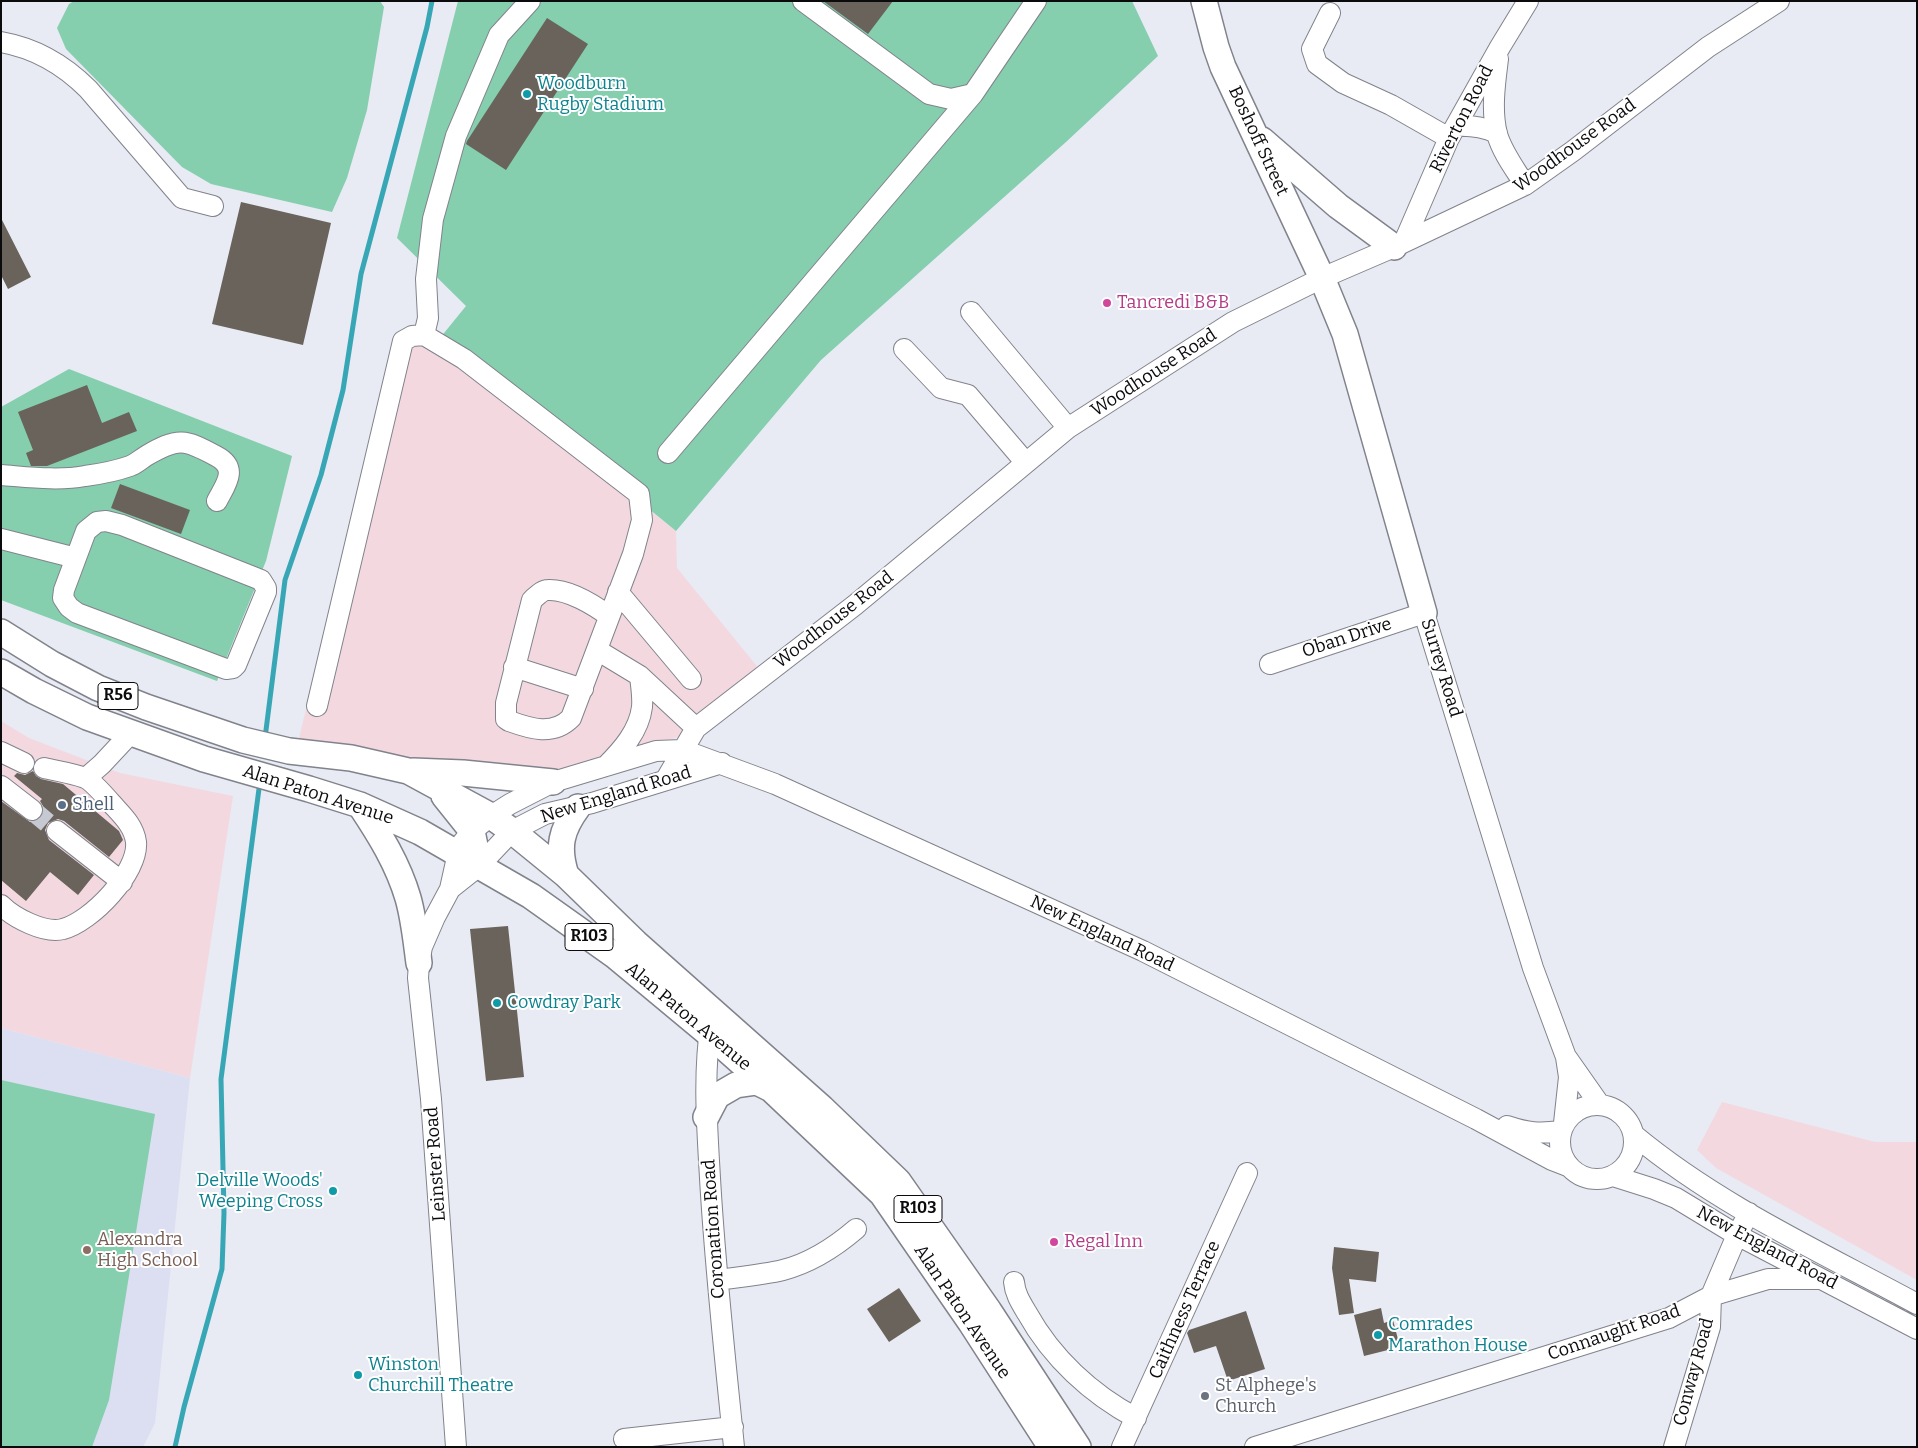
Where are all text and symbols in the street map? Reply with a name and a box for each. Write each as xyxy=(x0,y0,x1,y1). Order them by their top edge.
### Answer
street label: Riverton Road xyxy=(1426,62,1498,176)
place label: Woodburn Rugby Stadium xyxy=(537,73,664,116)
street label: Boshoff Street xyxy=(1223,83,1293,199)
marker: Woodburn Rugby Stadium xyxy=(521,88,533,100)
street label: Woodhouse Road xyxy=(1510,94,1640,198)
place label: Tancredi B&B xyxy=(1117,292,1229,314)
marker: Tancredi B&B xyxy=(1101,297,1113,309)
street label: Woodhouse Road xyxy=(1087,324,1221,422)
street label: Woodhouse Road xyxy=(770,567,898,673)
street label: Oban Drive xyxy=(1299,613,1395,663)
street label: Surrey Road xyxy=(1416,616,1466,720)
road number: R56 xyxy=(98,682,138,709)
street label: Alan Paton Avenue xyxy=(240,760,396,830)
street label: New England Road xyxy=(538,762,694,828)
place label: Shell xyxy=(72,794,114,816)
marker: Shell xyxy=(56,799,68,811)
street label: New England Road xyxy=(1027,891,1177,977)
road number: R103 xyxy=(565,924,613,950)
street label: Alan Paton Avenue xyxy=(621,958,755,1076)
place label: Cowdray Park xyxy=(507,992,621,1014)
marker: Cowdray Park xyxy=(491,997,503,1009)
street label: Leinster Road xyxy=(421,1106,451,1222)
street label: Coronation Road xyxy=(698,1158,730,1300)
place label: Delville Woods' Weeping Cross xyxy=(196,1170,323,1212)
marker: Delville Woods' Weeping Cross xyxy=(327,1185,339,1197)
road number: R103 xyxy=(894,1196,942,1222)
street label: New England Road xyxy=(1693,1202,1841,1294)
place label: Alexandra High School xyxy=(97,1229,198,1272)
place label: Regal Inn xyxy=(1064,1231,1143,1253)
marker: Regal Inn xyxy=(1048,1236,1060,1248)
street label: Caithness Terrace xyxy=(1145,1237,1225,1383)
street label: Alan Paton Avenue xyxy=(909,1241,1015,1383)
marker: Alexandra High School xyxy=(81,1244,93,1256)
street label: Connaught Road xyxy=(1545,1300,1683,1366)
place label: Comrades Marathon House xyxy=(1388,1314,1528,1356)
street label: Conway Road xyxy=(1669,1315,1719,1429)
marker: Comrades Marathon House xyxy=(1372,1329,1384,1341)
place label: Winston Churchill Theatre xyxy=(368,1354,514,1396)
marker: Winston Churchill Theatre xyxy=(352,1369,364,1381)
place label: St Alphege's Church xyxy=(1215,1375,1317,1418)
marker: St Alphege's Church xyxy=(1199,1390,1211,1402)

